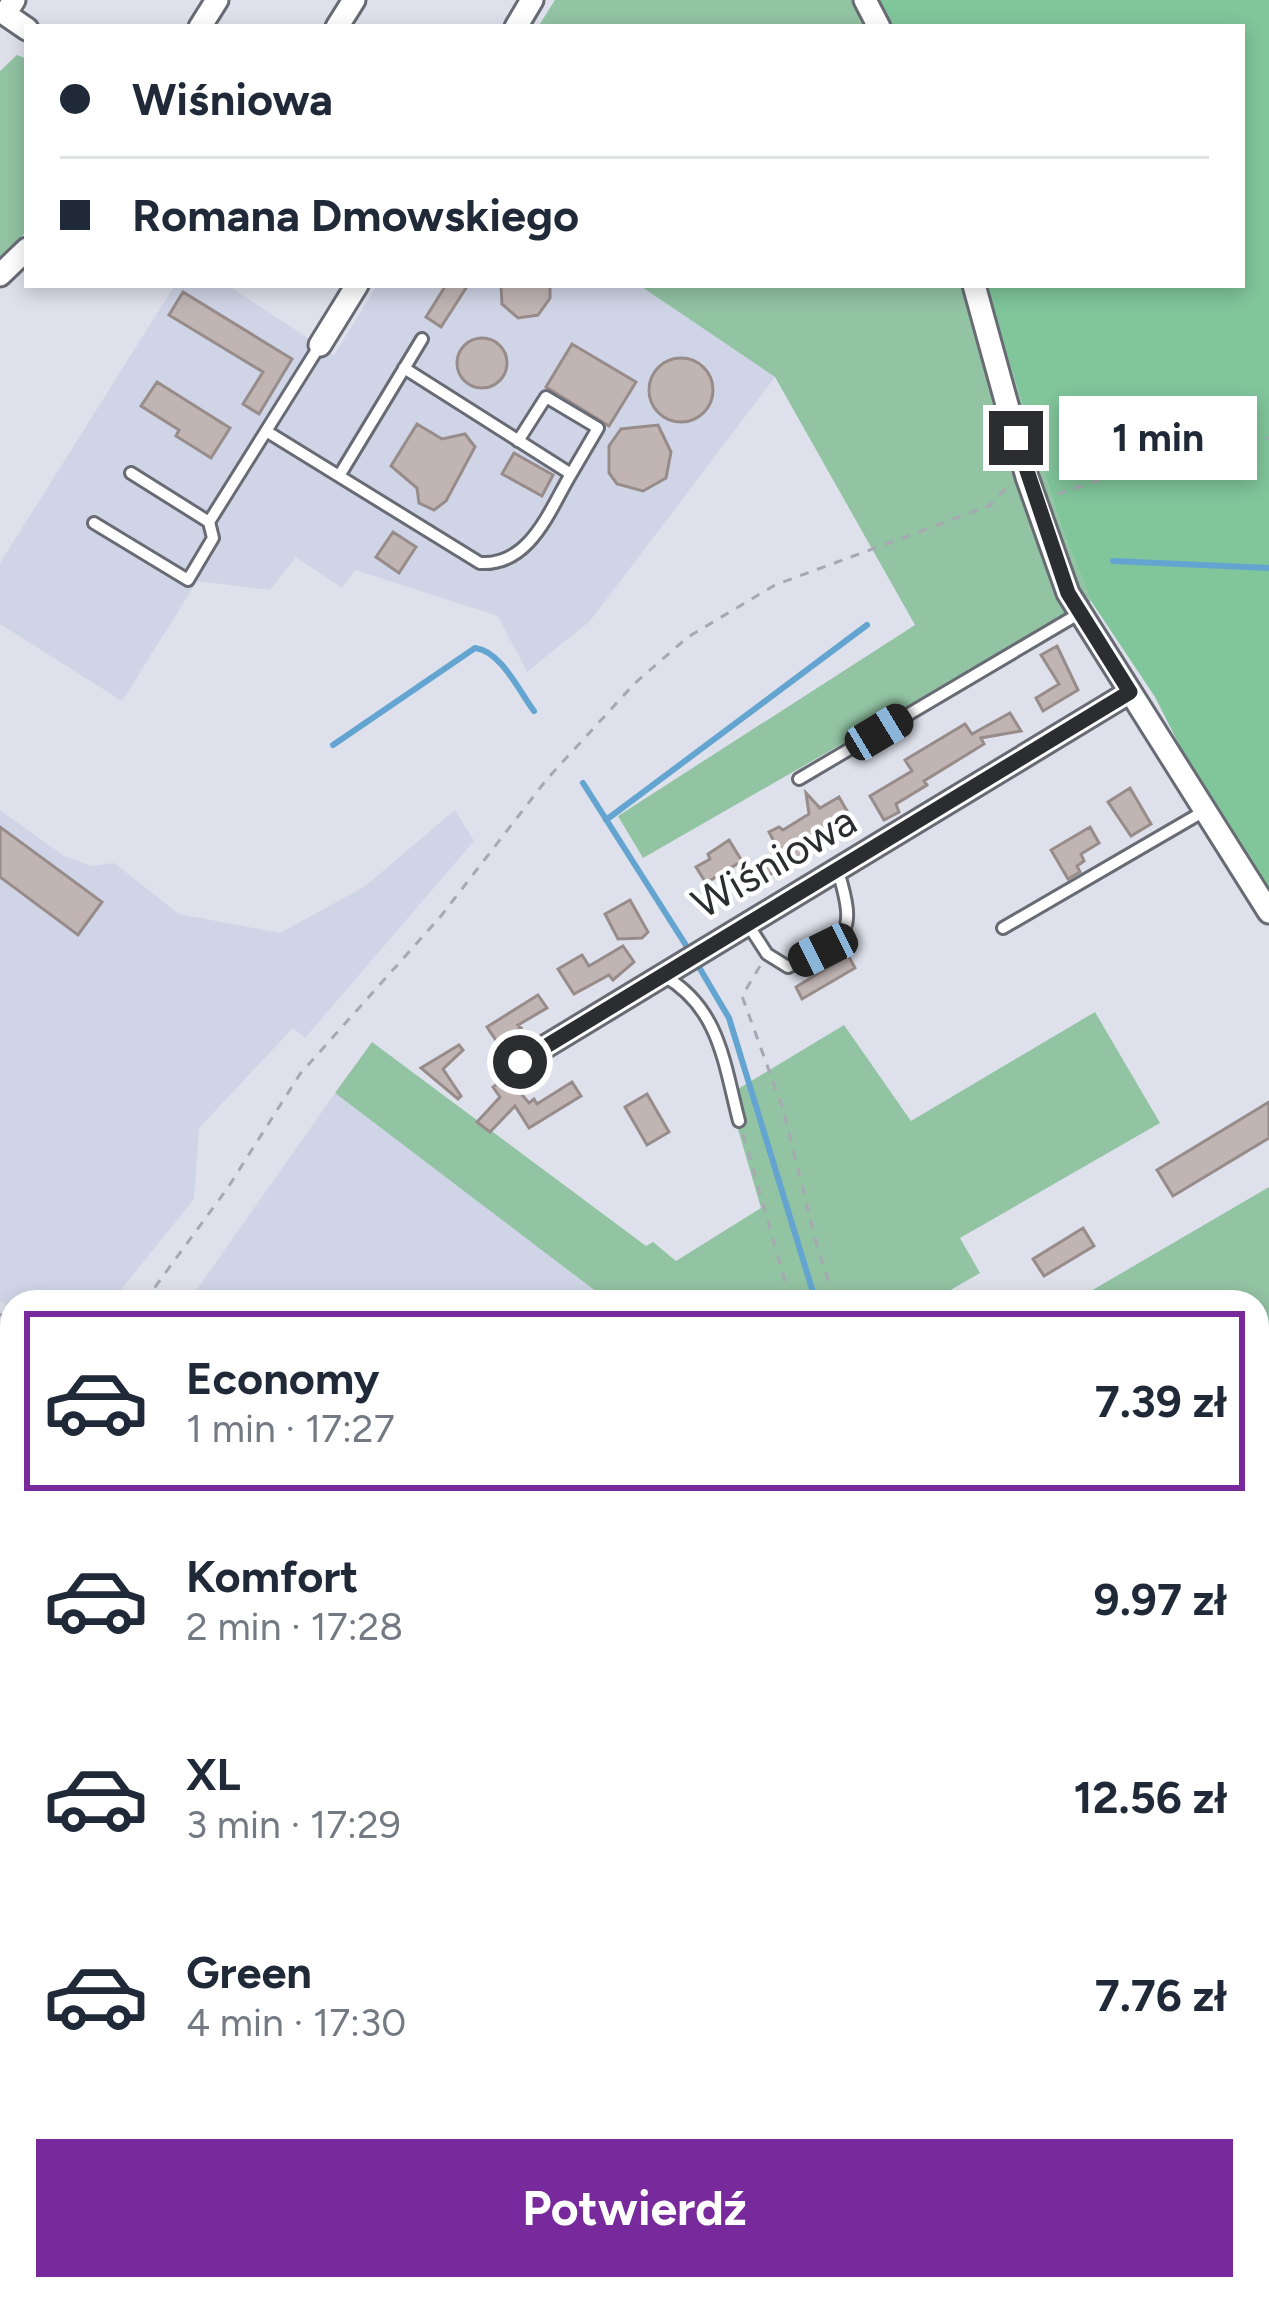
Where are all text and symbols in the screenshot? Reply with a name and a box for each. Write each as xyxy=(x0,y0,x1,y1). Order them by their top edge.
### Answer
text: Wiśniowa xyxy=(132,72,333,126)
text: Romana Dmowskiego xyxy=(132,188,579,242)
callout: 1 min xyxy=(1058,396,1256,480)
route end xyxy=(989,411,1043,465)
text: 1 min xyxy=(1112,414,1204,461)
car xyxy=(839,698,919,766)
street label: Wiśniowa xyxy=(683,795,865,929)
car xyxy=(783,918,863,982)
route start xyxy=(493,1035,547,1089)
icon: car xyxy=(42,1347,150,1455)
text: Economy xyxy=(186,1351,379,1405)
text: 7.39 zł xyxy=(1095,1374,1227,1428)
text: 1 min · 17:27 xyxy=(186,1405,395,1452)
icon: car xyxy=(42,1545,150,1653)
text: Komfort xyxy=(186,1549,358,1603)
text: 9.97 zł xyxy=(1094,1572,1227,1626)
text: 2 min · 17:28 xyxy=(186,1603,403,1650)
icon: car xyxy=(42,1743,150,1851)
text: XL xyxy=(186,1747,241,1801)
text: 12.56 zł xyxy=(1074,1770,1227,1824)
text: 3 min · 17:29 xyxy=(186,1801,401,1848)
icon: car xyxy=(42,1941,150,2049)
text: Green xyxy=(186,1945,312,1999)
text: 7.76 zł xyxy=(1095,1968,1227,2022)
text: 4 min · 17:30 xyxy=(186,1999,406,2046)
button: Potwierdź xyxy=(36,2139,1233,2277)

